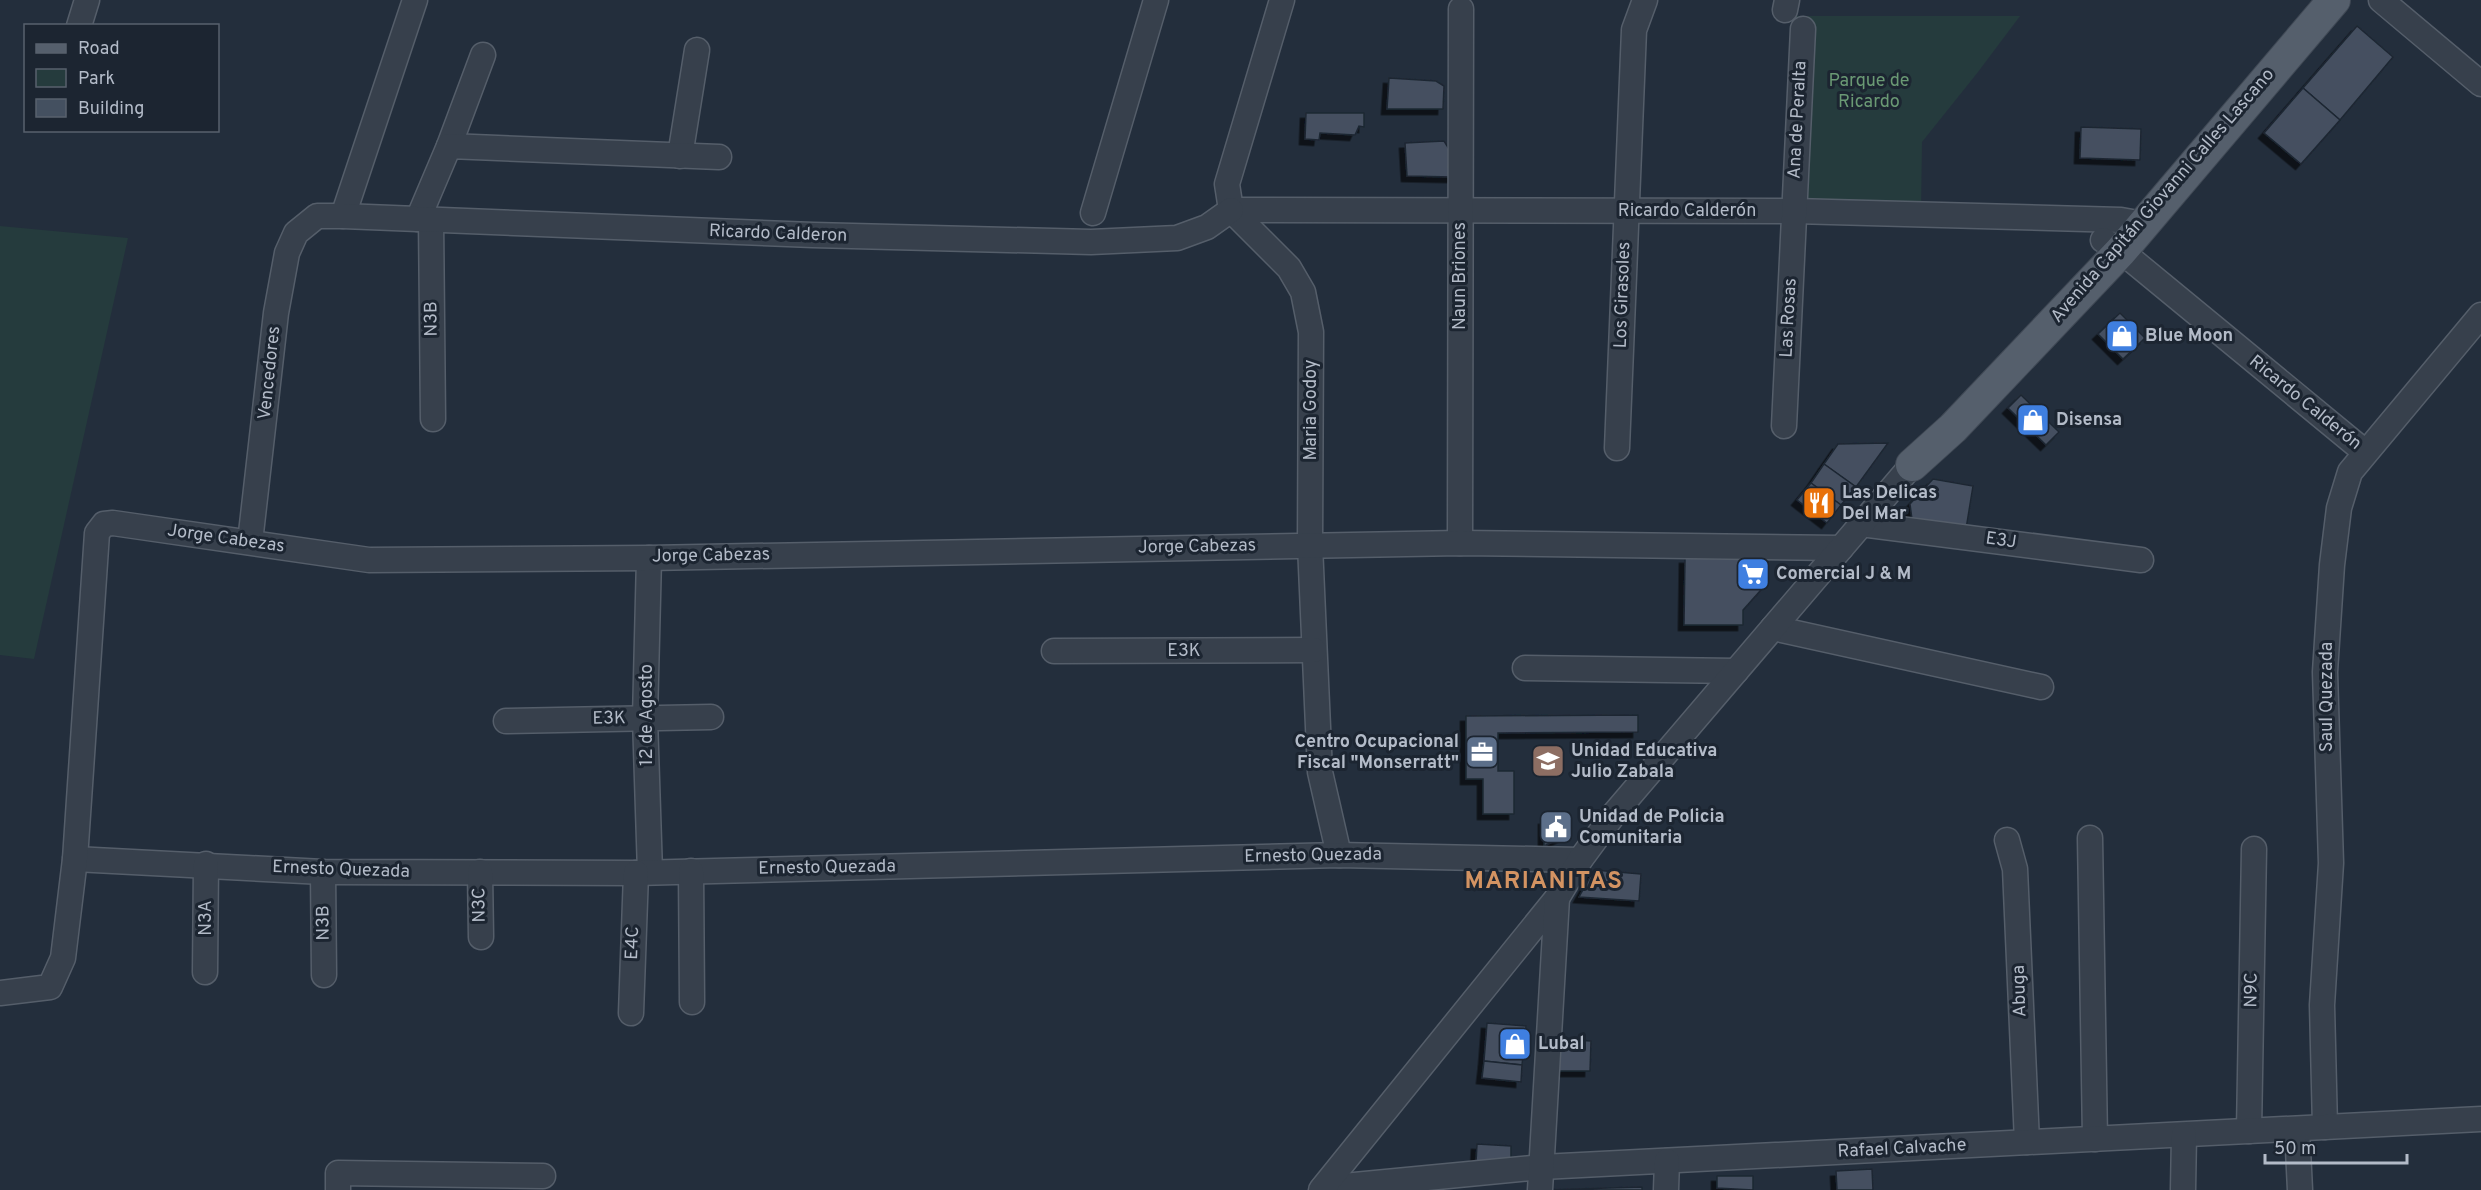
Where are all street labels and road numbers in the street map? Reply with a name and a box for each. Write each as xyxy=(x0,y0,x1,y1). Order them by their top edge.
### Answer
street label: Ana de Peralta xyxy=(1783,60,1813,180)
street label: Avenida Capitán Giovanni Calles Lascano xyxy=(2046,64,2280,328)
street label: Ricardo Calderón xyxy=(1618,200,1756,223)
street label: Ricardo Calderon xyxy=(708,220,848,248)
street label: Naun Briones xyxy=(1449,222,1472,330)
street label: Los Girasoles xyxy=(1610,241,1636,349)
street label: Las Rosas xyxy=(1775,278,1803,358)
street label: N3B xyxy=(420,301,444,337)
street label: Vencedores xyxy=(254,325,286,421)
street label: Ricardo Calderón xyxy=(2244,350,2366,456)
street label: Maria Godoy xyxy=(1300,359,1323,461)
street label: Jorge Cabezas xyxy=(166,519,286,559)
street label: E3J xyxy=(1984,527,2018,555)
street label: Jorge Cabezas xyxy=(1138,534,1256,560)
street label: Jorge Cabezas xyxy=(652,543,770,569)
street label: E3K xyxy=(1167,640,1201,663)
street label: Saul Quezada xyxy=(2316,642,2339,752)
street label: 12 de Agosto xyxy=(636,664,659,766)
street label: E3K xyxy=(592,707,626,731)
street label: Ernesto Quezada xyxy=(1244,843,1382,869)
street label: Ernesto Quezada xyxy=(758,855,896,881)
street label: Ernesto Quezada xyxy=(272,856,410,884)
street label: N3C xyxy=(468,887,492,923)
street label: N3A xyxy=(195,900,218,936)
street label: N3B xyxy=(312,905,336,941)
street label: E4C xyxy=(621,926,645,960)
street label: Abuga xyxy=(2008,965,2032,1017)
street label: N9C xyxy=(2240,972,2264,1008)
street label: Rafael Calvache xyxy=(1837,1134,1967,1164)

